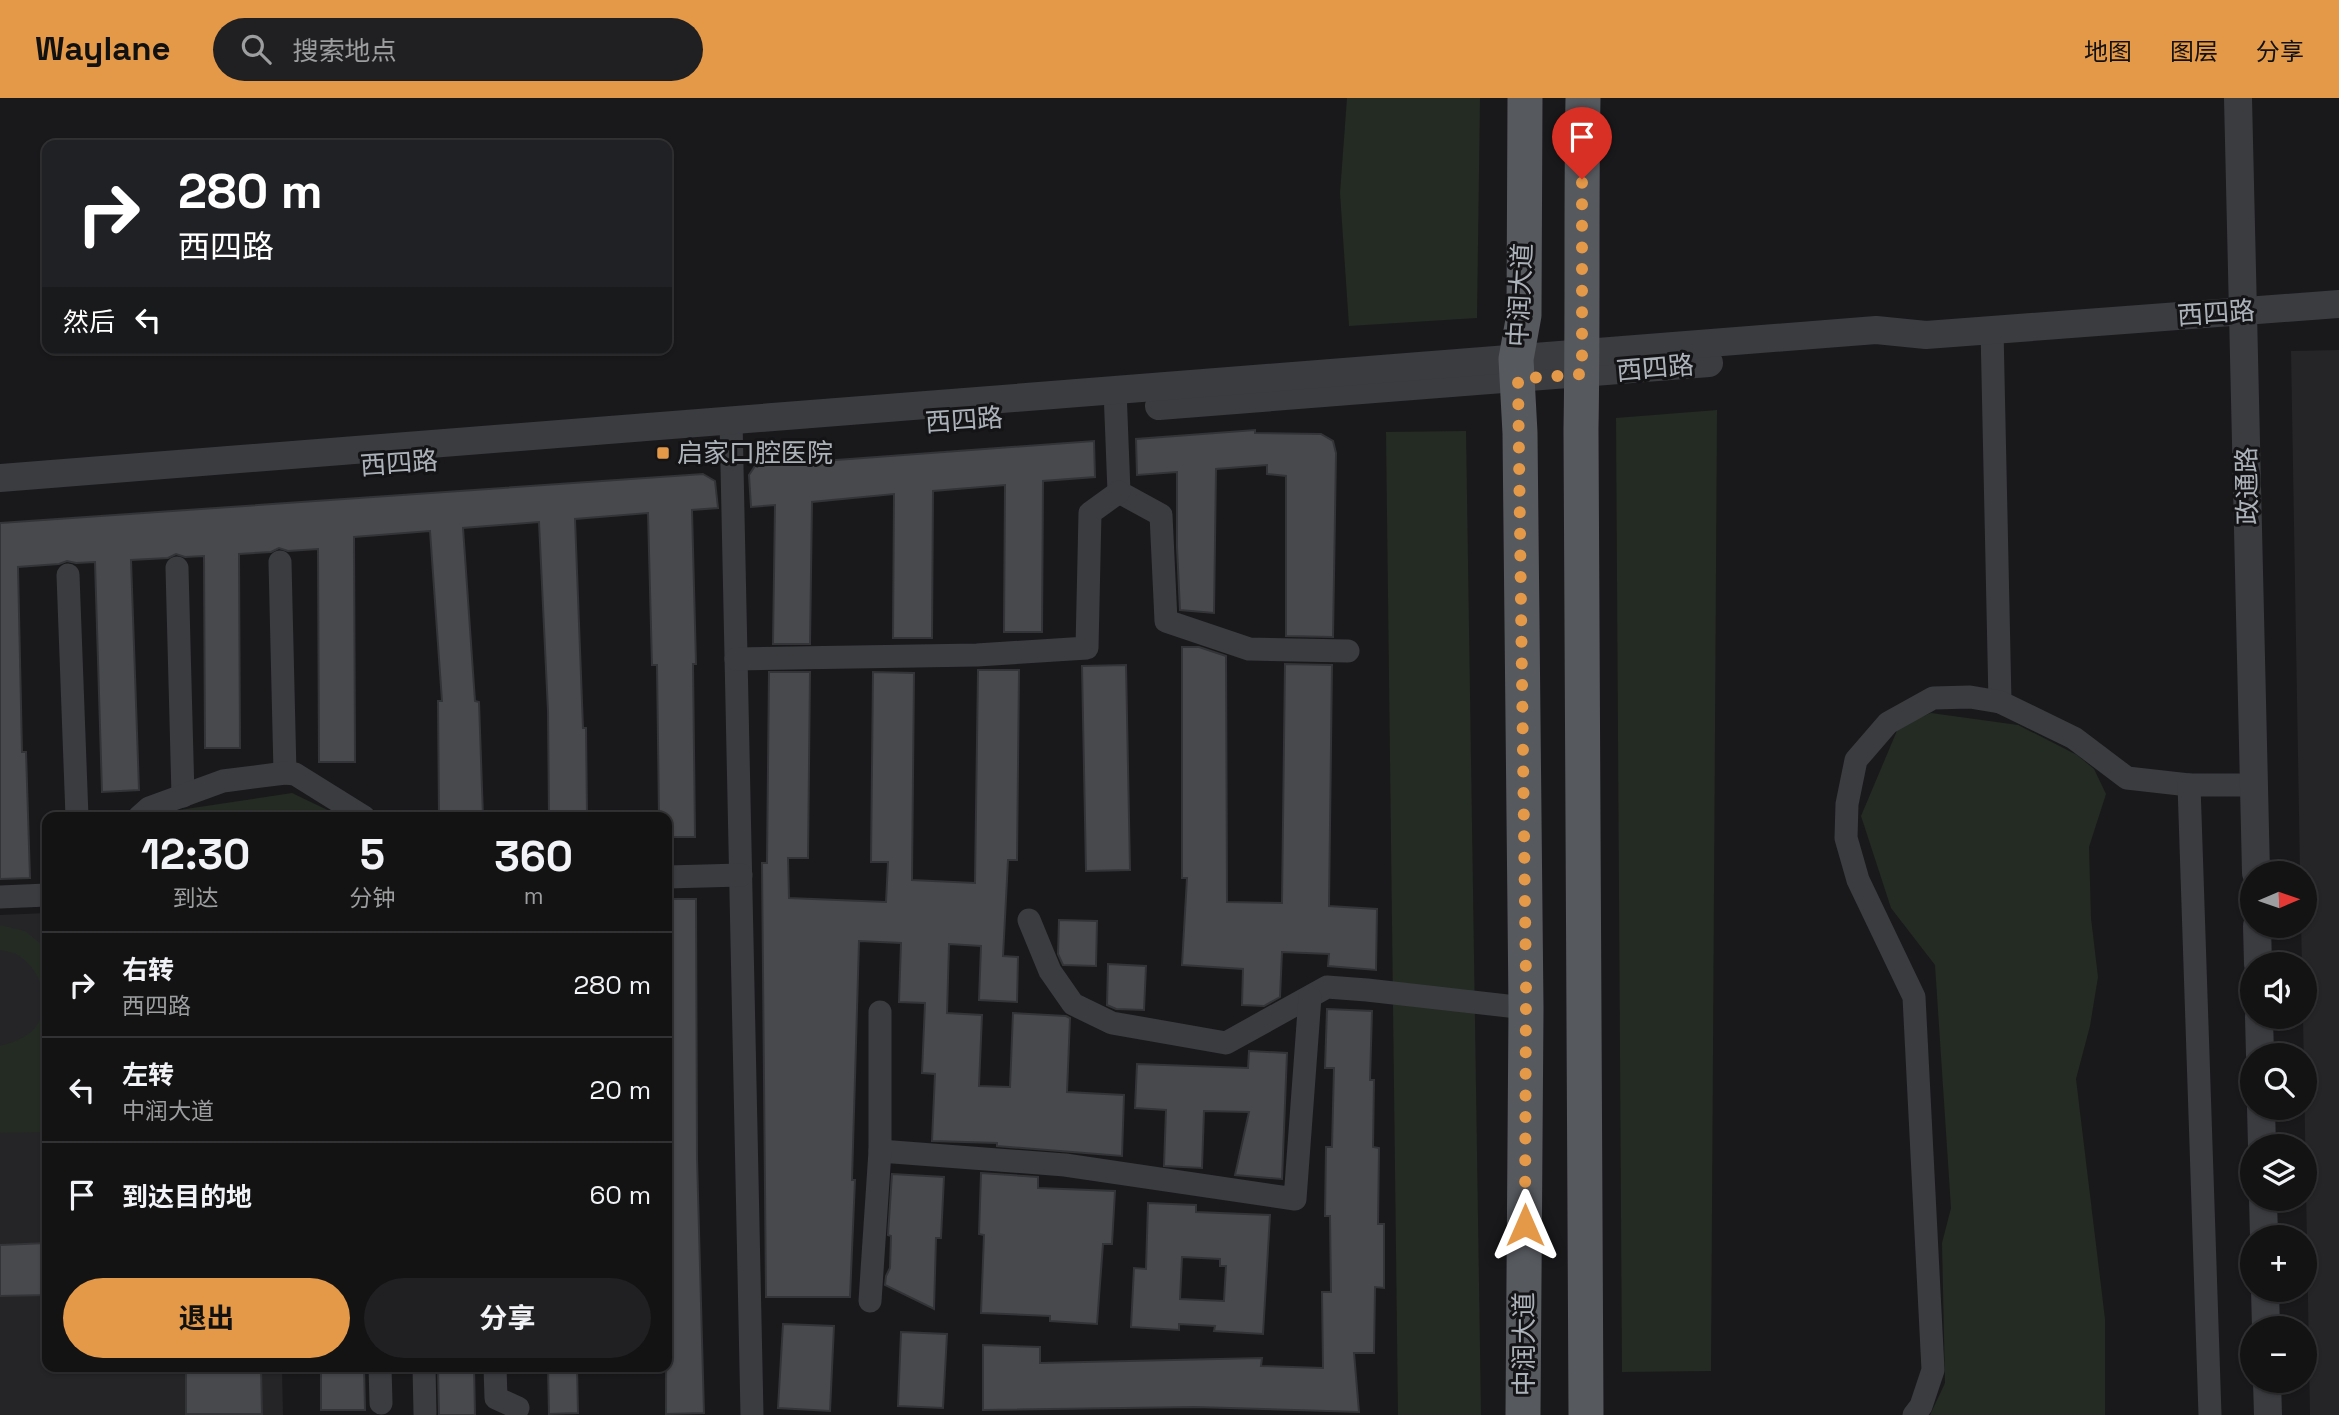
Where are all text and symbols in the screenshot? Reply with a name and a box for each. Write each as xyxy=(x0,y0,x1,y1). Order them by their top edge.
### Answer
search box xyxy=(213,18,703,81)
text: Waylane xyxy=(35,28,171,70)
icon: search xyxy=(237,30,275,68)
text: 搜索地点 xyxy=(293,34,397,68)
text: 地图 xyxy=(2084,36,2132,67)
text: 图层 xyxy=(2170,36,2218,67)
text: 分享 xyxy=(2256,36,2304,67)
pin xyxy=(1552,107,1612,179)
icon: arrive xyxy=(1563,118,1601,156)
text: 280 m xyxy=(178,160,323,222)
icon: right xyxy=(63,168,154,259)
text: 西四路 xyxy=(178,227,274,267)
street label: 中润大道 xyxy=(1500,242,1540,348)
street label: 西四路 xyxy=(2176,293,2256,333)
icon: left xyxy=(129,301,167,339)
text: 然后 xyxy=(63,305,115,339)
street label: 西四路 xyxy=(1615,348,1695,388)
street label: 西四路 xyxy=(924,400,1004,440)
place label: 启家口腔医院 xyxy=(677,436,833,470)
street label: 西四路 xyxy=(359,443,439,483)
marker: 启家口腔医院 xyxy=(655,445,671,461)
street label: 政通路 xyxy=(2229,447,2265,525)
text: 12:30 xyxy=(141,828,250,881)
text: 5 xyxy=(360,828,385,881)
text: 360 xyxy=(494,830,573,883)
north arrow xyxy=(2240,861,2317,938)
map controls xyxy=(2240,861,2317,1393)
text: m xyxy=(524,881,544,911)
text: 到达 xyxy=(173,883,219,913)
text: 分钟 xyxy=(349,883,395,913)
button: sound xyxy=(2240,952,2317,1029)
text: 右转 xyxy=(122,953,174,987)
icon: right xyxy=(63,966,101,1004)
text: 280 m xyxy=(573,968,651,1002)
text: 西四路 xyxy=(122,991,191,1021)
button: search xyxy=(2240,1043,2317,1120)
text: 左转 xyxy=(122,1058,174,1092)
icon: left xyxy=(63,1071,101,1109)
text: 20 m xyxy=(590,1073,651,1107)
text: 中润大道 xyxy=(122,1096,214,1126)
button: layers xyxy=(2240,1134,2317,1211)
icon: arrive xyxy=(63,1176,101,1214)
text: 60 m xyxy=(589,1178,651,1212)
text: 到达目的地 xyxy=(122,1180,252,1214)
position arrow xyxy=(1488,1188,1562,1262)
button: + xyxy=(2240,1225,2317,1302)
button: 退出 xyxy=(63,1278,350,1358)
button: 分享 xyxy=(364,1278,651,1358)
street label: 中润大道 xyxy=(1507,1292,1541,1396)
button: − xyxy=(2240,1316,2317,1393)

